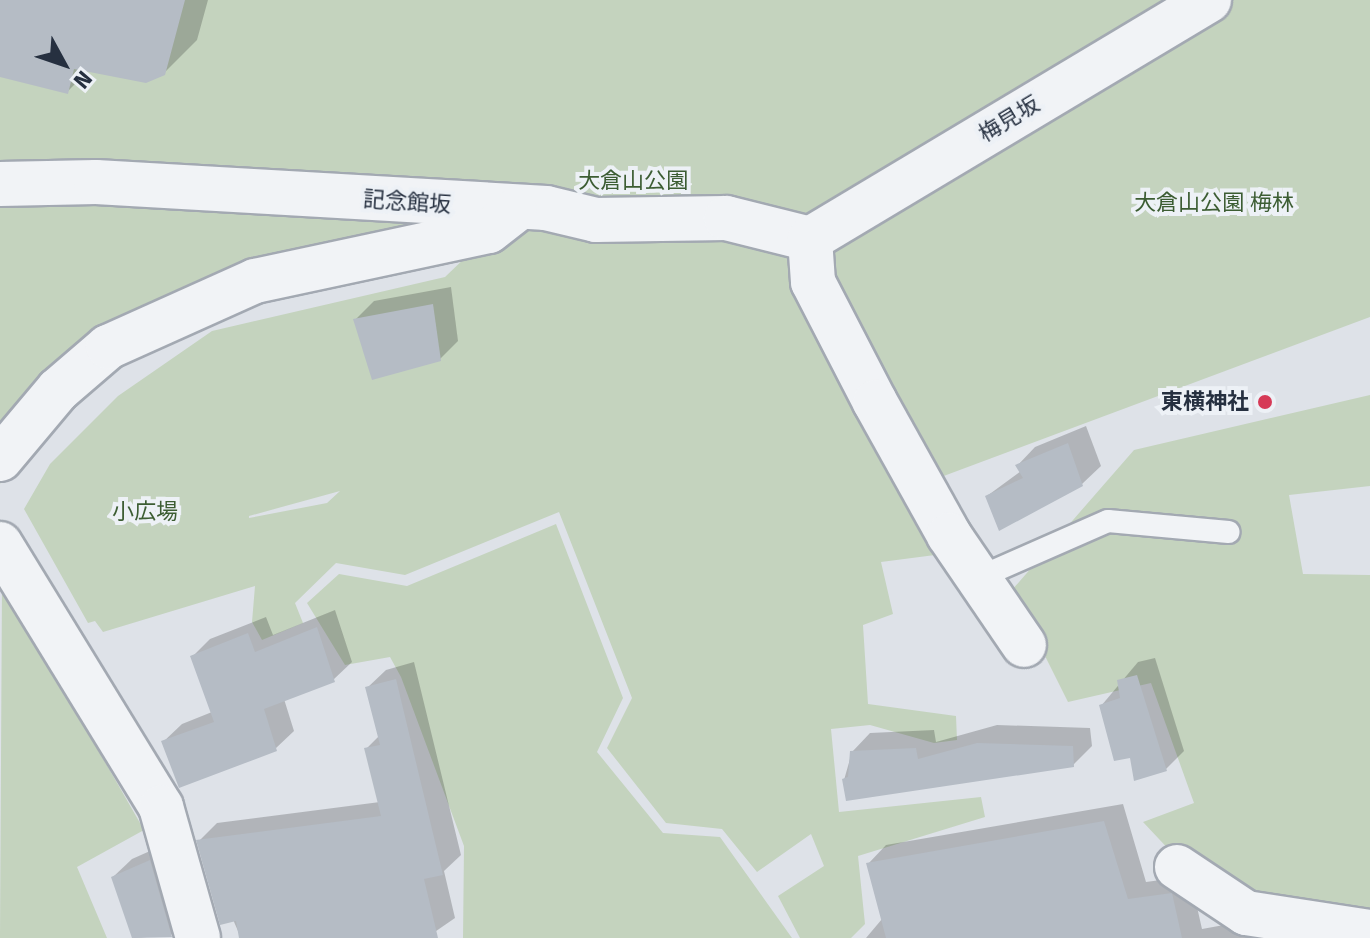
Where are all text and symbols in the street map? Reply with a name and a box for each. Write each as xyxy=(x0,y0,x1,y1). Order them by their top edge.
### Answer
north arrow xyxy=(24,24,104,104)
text: N xyxy=(68,65,98,94)
street label: 梅見坂 xyxy=(974,91,1044,147)
park label: 大倉山公園 xyxy=(578,168,688,194)
street label: 記念館坂 xyxy=(362,186,452,218)
park label: 大倉山公園 梅林 xyxy=(1134,190,1294,216)
place label: 東横神社 xyxy=(1161,389,1249,415)
marker: 東横神社 xyxy=(1256,393,1274,411)
park label: 小広場 xyxy=(112,499,178,525)

